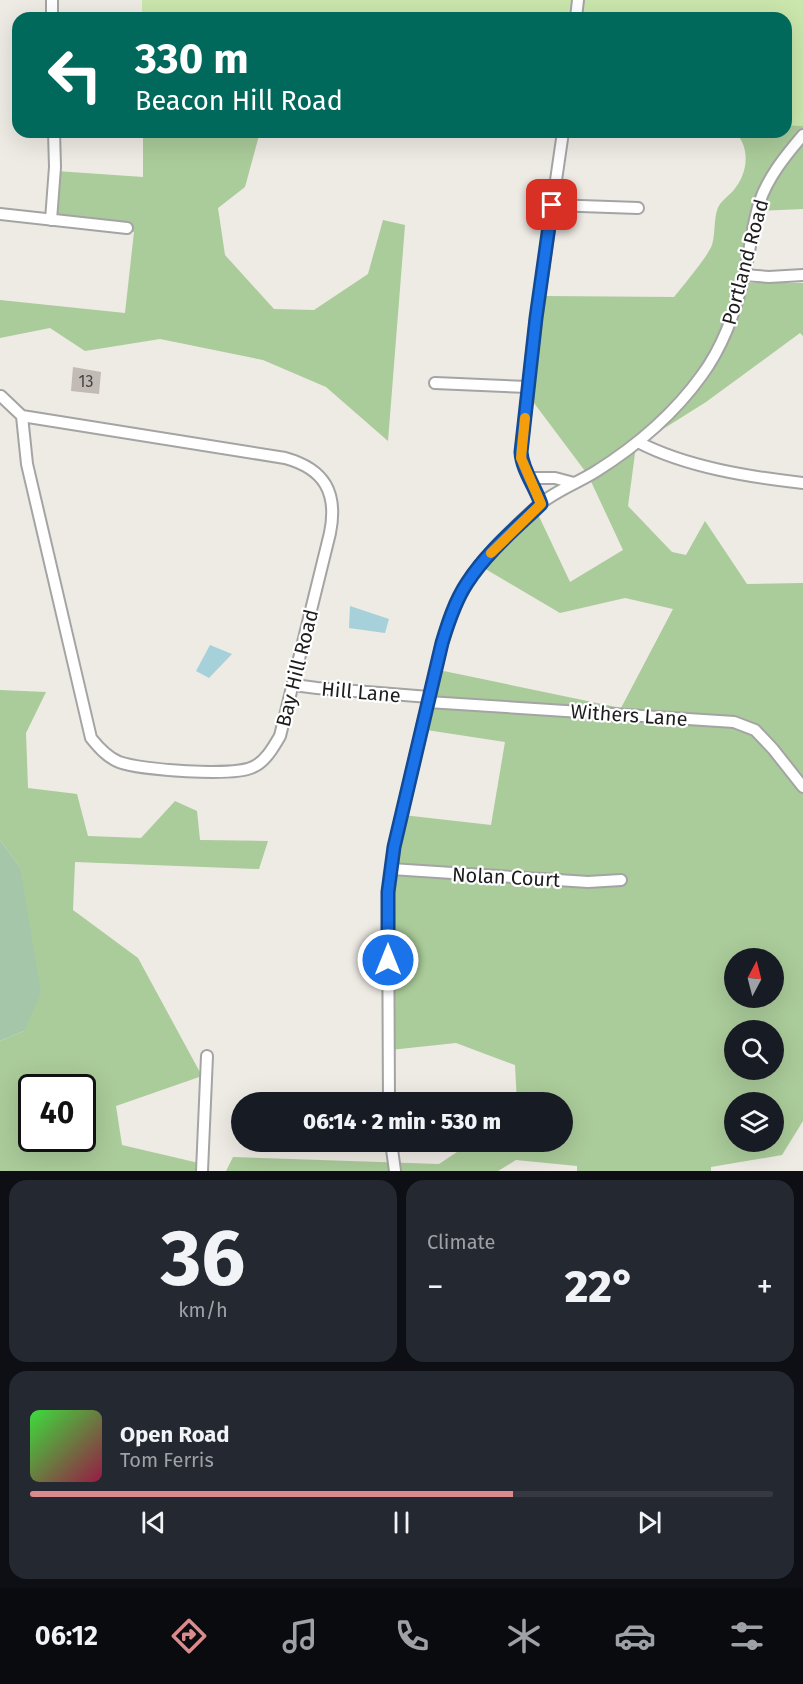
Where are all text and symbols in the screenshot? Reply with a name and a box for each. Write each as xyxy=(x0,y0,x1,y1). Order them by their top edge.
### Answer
text: 330 m xyxy=(135,34,249,84)
icon: left xyxy=(36,36,114,114)
text: Beacon Hill Road xyxy=(135,85,343,117)
pin xyxy=(526,179,577,230)
icon: arrive xyxy=(535,188,568,221)
street label: Portland Road xyxy=(717,197,773,327)
house number: 13 xyxy=(79,372,93,391)
street label: Bay Hill Road xyxy=(271,607,323,729)
street label: Hill Lane xyxy=(320,677,402,707)
street label: Withers Lane xyxy=(570,699,688,731)
street label: Nolan Court xyxy=(451,862,561,892)
position arrow xyxy=(356,928,420,992)
north arrow xyxy=(724,948,784,1008)
map controls xyxy=(724,948,784,1152)
button: search xyxy=(724,1020,784,1080)
speed limit sign: 40 xyxy=(18,1074,96,1152)
button: layers xyxy=(724,1092,784,1152)
text: 06:14 · 2 min · 530 m xyxy=(303,1108,501,1135)
text: 36 xyxy=(161,1212,245,1306)
text: Climate xyxy=(427,1230,495,1254)
text: 22° xyxy=(565,1260,635,1314)
text: − xyxy=(427,1267,444,1307)
text: + xyxy=(757,1267,773,1307)
text: km/h xyxy=(178,1298,228,1322)
text: Open Road xyxy=(120,1421,230,1448)
text: Tom Ferris xyxy=(120,1448,214,1472)
icon: previous xyxy=(137,1506,170,1539)
icon: pause xyxy=(385,1506,418,1539)
icon: next xyxy=(633,1506,666,1539)
icon: directions xyxy=(168,1615,210,1657)
icon: music xyxy=(279,1615,321,1657)
icon: phone xyxy=(391,1615,433,1657)
icon: climate xyxy=(503,1615,545,1657)
icon: car xyxy=(614,1615,656,1657)
icon: filters xyxy=(726,1615,768,1657)
text: 06:12 xyxy=(35,1620,98,1652)

